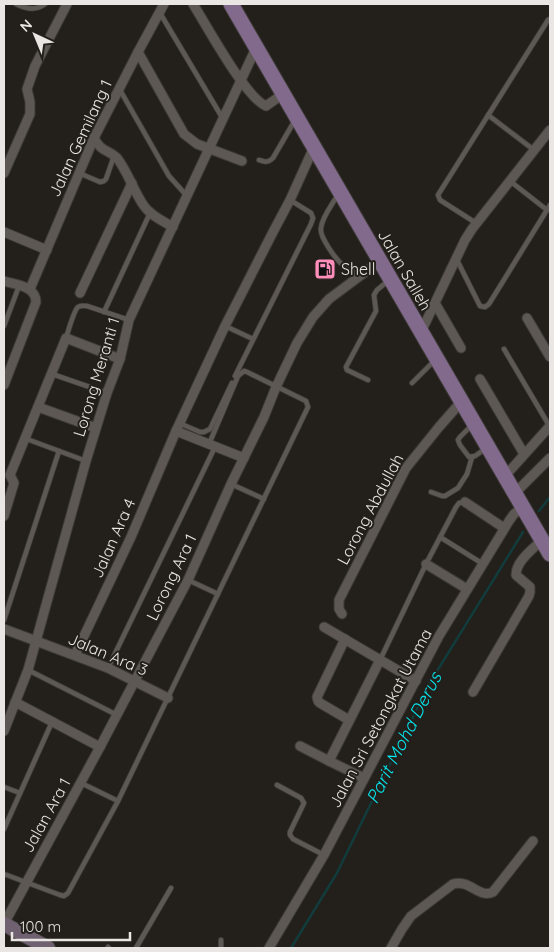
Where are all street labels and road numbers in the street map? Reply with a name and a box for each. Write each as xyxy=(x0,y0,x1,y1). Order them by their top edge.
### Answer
street label: Jalan Gemilang 1 xyxy=(44,76,116,200)
street label: Jalan Salleh xyxy=(374,226,436,314)
street label: Lorong Meranti 1 xyxy=(68,315,124,439)
street label: Lorong Abdullah xyxy=(332,450,408,568)
street label: Jalan Ara 4 xyxy=(87,495,139,581)
street label: Lorong Ara 1 xyxy=(142,531,200,623)
street label: Jalan Sri Setongkat Utama xyxy=(324,625,436,811)
street label: Jalan Ara 3 xyxy=(65,628,151,680)
street label: Jalan Ara 1 xyxy=(17,774,75,856)

